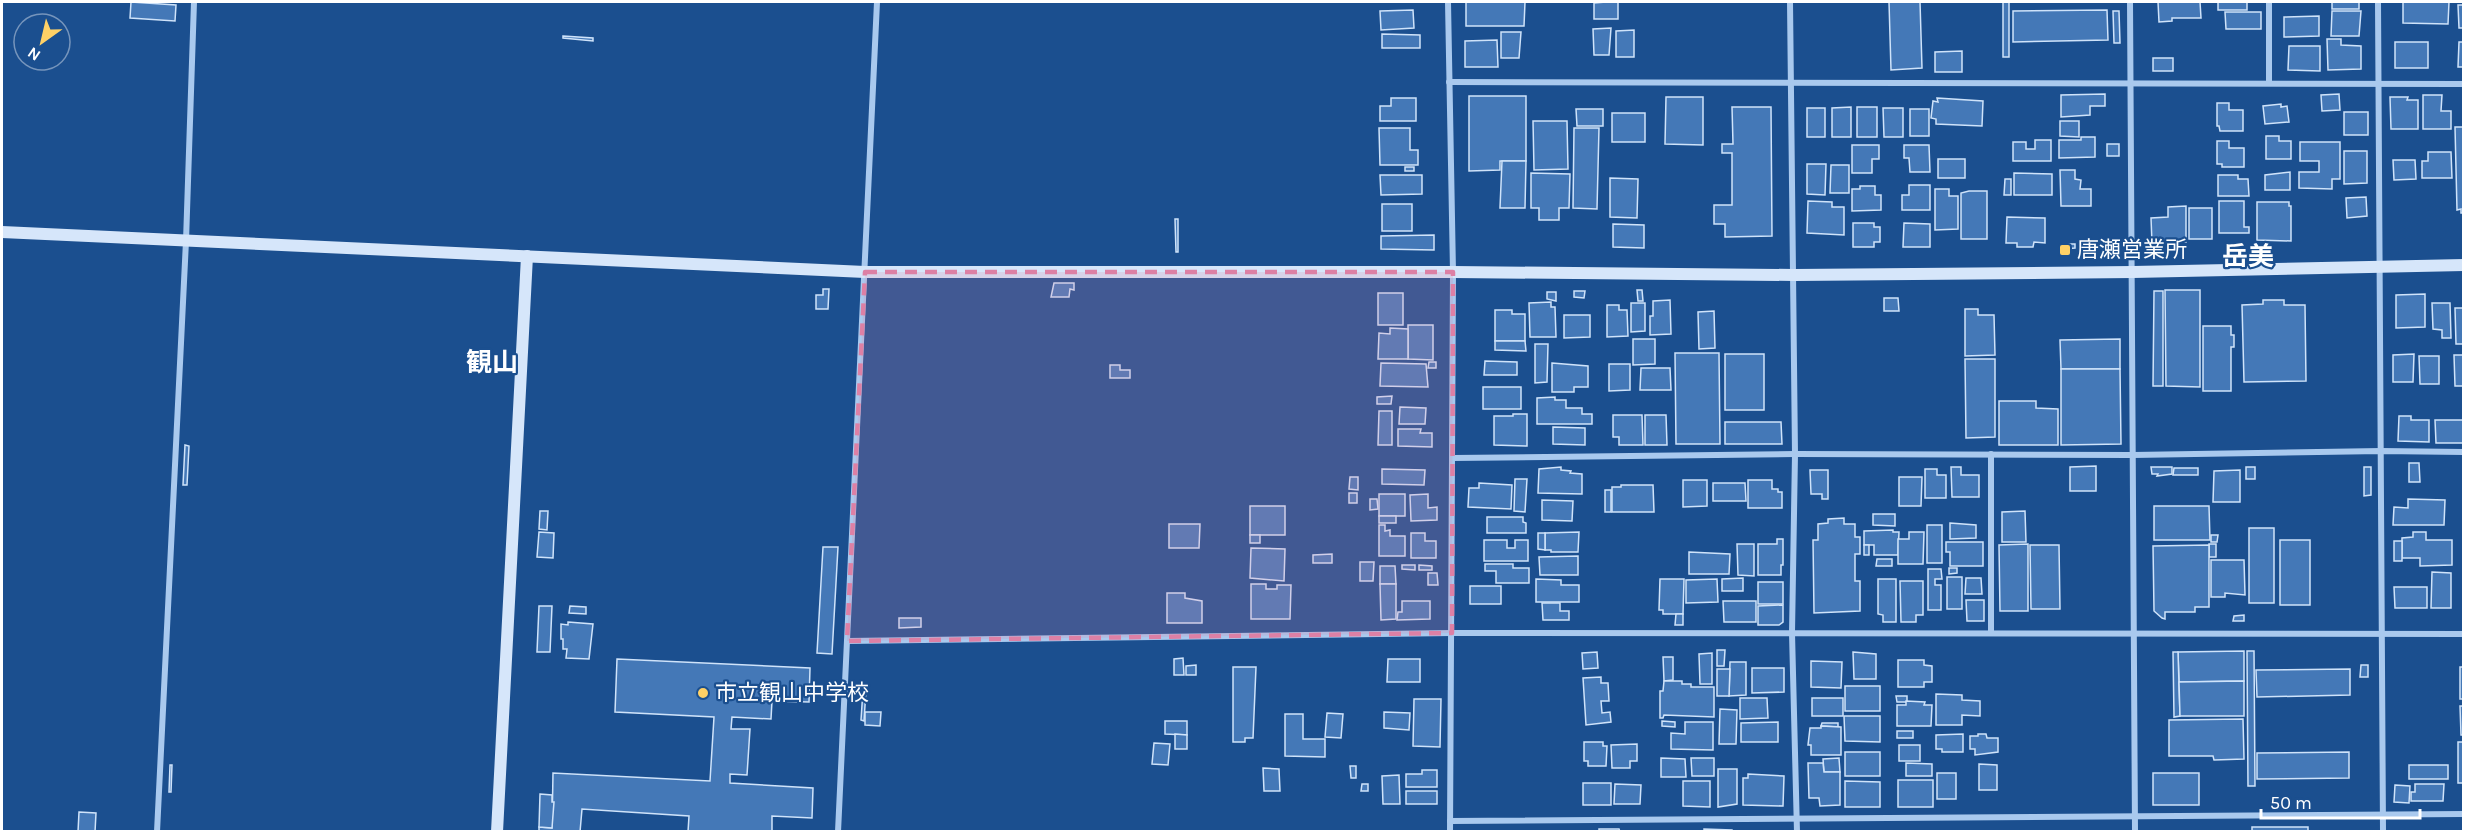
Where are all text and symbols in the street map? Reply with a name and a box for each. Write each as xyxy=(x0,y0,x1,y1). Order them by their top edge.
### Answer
north arrow xyxy=(12,12,72,72)
text: N xyxy=(24,43,44,65)
place label: 唐瀬営業所 xyxy=(2077,237,2187,263)
district label: 岳美 xyxy=(2222,241,2274,272)
marker: 唐瀬営業所 xyxy=(2058,243,2072,257)
district label: 観山 xyxy=(466,347,518,378)
place label: 市立観山中学校 xyxy=(715,680,869,706)
marker: 市立観山中学校 xyxy=(696,686,710,700)
scale bar xyxy=(2261,782,2420,820)
text: 50 m xyxy=(2270,792,2312,814)

